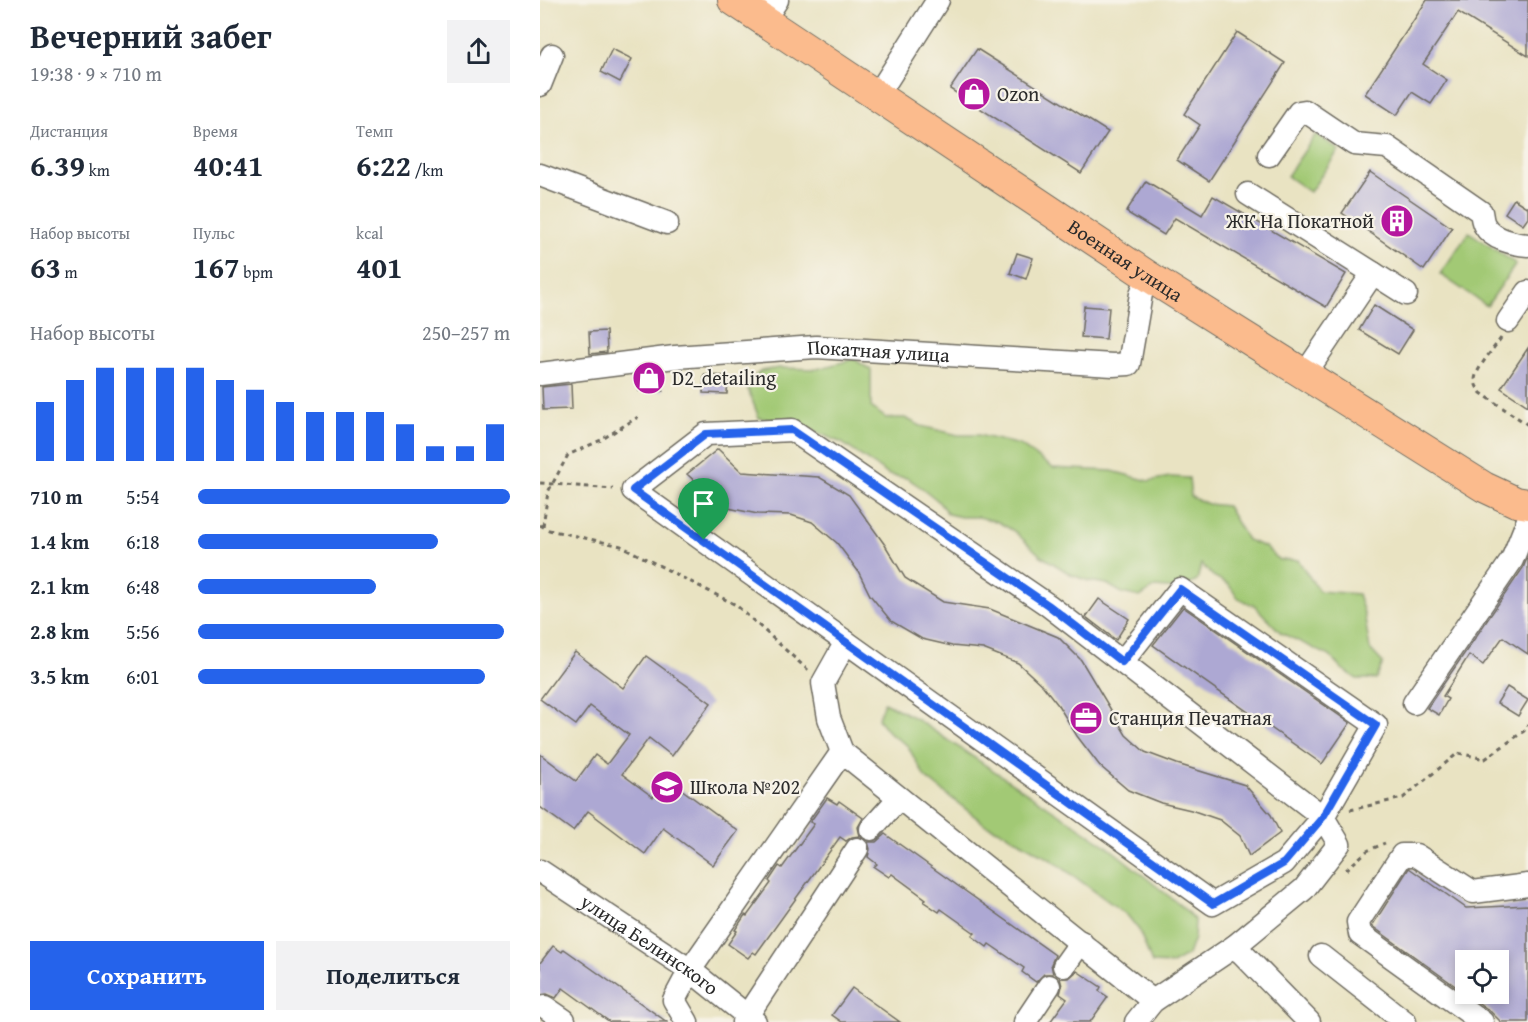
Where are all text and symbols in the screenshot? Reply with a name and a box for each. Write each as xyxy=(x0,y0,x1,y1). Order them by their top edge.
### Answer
text: Вечерний забег xyxy=(30,12,272,60)
button: share xyxy=(447,20,510,83)
text: 19:38 · 9 × 710 m xyxy=(30,59,162,88)
shop icon: Ozon xyxy=(956,76,992,112)
place label: Ozon xyxy=(997,79,1039,108)
text: Дистанция xyxy=(30,119,108,143)
text: Время xyxy=(193,119,238,143)
text: Темп xyxy=(356,119,393,143)
text: 6.39 xyxy=(30,143,85,187)
text: 40:41 xyxy=(193,143,264,187)
text: 6:22 xyxy=(356,143,411,187)
text: km xyxy=(85,158,110,182)
text: /km xyxy=(411,158,443,182)
building icon: ЖК На Покатной xyxy=(1379,203,1415,239)
place label: ЖК На Покатной xyxy=(1225,206,1374,235)
street label: Военная улица xyxy=(1062,212,1189,309)
text: Набор высоты xyxy=(30,221,130,245)
text: Пульс xyxy=(193,221,235,245)
text: kcal xyxy=(356,221,383,245)
text: 63 xyxy=(30,245,61,289)
text: 167 xyxy=(193,245,240,289)
text: 401 xyxy=(356,245,403,289)
text: m xyxy=(61,260,78,284)
text: bpm xyxy=(240,260,273,284)
text: Набор высоты xyxy=(30,318,155,347)
text: 250–257 m xyxy=(422,318,510,347)
street label: Покатная улица xyxy=(806,332,951,369)
shop icon: D2_detailing xyxy=(631,360,667,396)
place label: D2_detailing xyxy=(672,363,776,392)
pin xyxy=(678,478,729,540)
text: 710 m xyxy=(30,482,83,511)
text: 5:54 xyxy=(126,482,160,511)
icon: arrive xyxy=(687,487,720,520)
text: 1.4 km xyxy=(30,527,89,556)
text: 6:18 xyxy=(126,527,160,556)
text: 2.1 km xyxy=(30,572,89,601)
text: 6:48 xyxy=(126,572,160,601)
text: 2.8 km xyxy=(30,617,89,646)
text: 5:56 xyxy=(126,617,160,646)
text: 3.5 km xyxy=(30,662,89,691)
text: 6:01 xyxy=(126,662,160,691)
office icon: Станция Печатная xyxy=(1068,700,1104,736)
place label: Станция Печатная xyxy=(1109,703,1272,732)
school or university icon: Школа №202 xyxy=(649,769,685,805)
place label: Школа №202 xyxy=(690,772,800,801)
street label: улица Белинского xyxy=(574,886,725,1002)
button: Сохранить xyxy=(30,941,264,1010)
button: Поделиться xyxy=(276,941,510,1010)
map controls xyxy=(1455,950,1509,1004)
button: locate xyxy=(1455,950,1509,1004)

